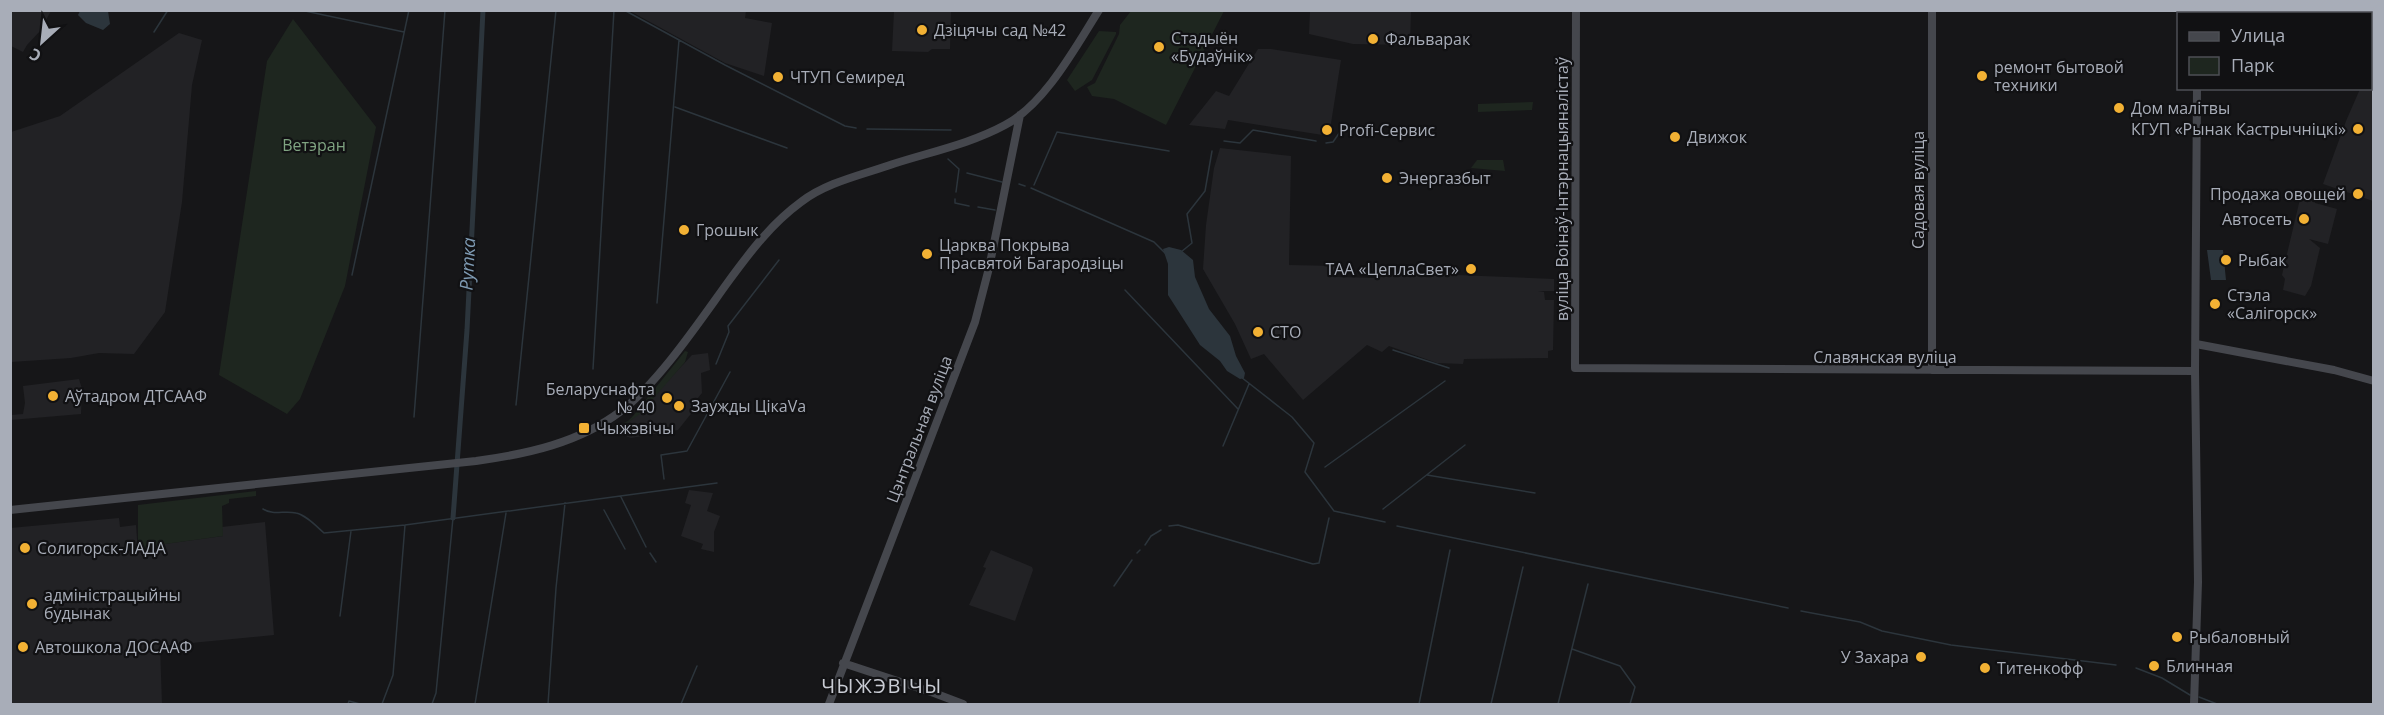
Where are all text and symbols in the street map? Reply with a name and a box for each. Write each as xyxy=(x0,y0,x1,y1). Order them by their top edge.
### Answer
north arrow xyxy=(12,12,72,72)
legend xyxy=(2177,12,2372,90)
place label: Дзіцячы сад №42 xyxy=(934,19,1066,41)
marker: Дзіцячы сад №42 xyxy=(915,23,929,37)
text: Улица xyxy=(2231,23,2285,47)
place label: Стадыён «Будаўнік» xyxy=(1171,27,1253,67)
place label: Фальварак xyxy=(1385,28,1471,50)
marker: Фальварак xyxy=(1366,32,1380,46)
marker: Стадыён «Будаўнік» xyxy=(1152,40,1166,54)
text: С xyxy=(26,43,45,67)
text: Парк xyxy=(2231,53,2275,77)
street label: вуліца Воінаў-Інтэрнацыяналістаў xyxy=(1551,56,1573,321)
place label: ремонт бытовой техники xyxy=(1994,56,2124,96)
place label: ЧТУП Семиред xyxy=(790,66,905,88)
marker: ремонт бытовой техники xyxy=(1975,69,1989,83)
marker: ЧТУП Семиред xyxy=(771,70,785,84)
place label: Дом малітвы xyxy=(2131,97,2230,119)
marker: Дом малітвы xyxy=(2112,101,2126,115)
place label: КГУП «Рынак Кастрычніцкі» xyxy=(2131,118,2346,140)
place label: Profi-Сервис xyxy=(1339,119,1436,141)
marker: КГУП «Рынак Кастрычніцкі» xyxy=(2351,122,2365,136)
marker: Profi-Сервис xyxy=(1320,123,1334,137)
place label: Движок xyxy=(1687,126,1748,148)
marker: Движок xyxy=(1668,130,1682,144)
street label: Садовая вуліца xyxy=(1907,131,1929,249)
park label: Ветэран xyxy=(282,134,346,156)
place label: Энергазбыт xyxy=(1399,167,1491,189)
marker: Энергазбыт xyxy=(1380,171,1394,185)
place label: Продажа овощей xyxy=(2210,183,2346,205)
marker: Продажа овощей xyxy=(2351,187,2365,201)
place label: Автосеть xyxy=(2222,208,2292,230)
marker: Автосеть xyxy=(2297,212,2311,226)
place label: Грошык xyxy=(696,219,759,241)
marker: Грошык xyxy=(677,223,691,237)
place label: Царква Покрыва Прасвятой Багародзіцы xyxy=(939,234,1124,274)
water label: Рутка xyxy=(454,237,480,291)
marker: Царква Покрыва Прасвятой Багародзіцы xyxy=(920,247,934,261)
place label: Рыбак xyxy=(2238,249,2287,271)
marker: Рыбак xyxy=(2219,253,2233,267)
place label: ТАА «ЦеплаСвет» xyxy=(1325,258,1459,280)
marker: ТАА «ЦеплаСвет» xyxy=(1464,262,1478,276)
place label: Стэла «Салігорск» xyxy=(2227,284,2317,324)
marker: Стэла «Салігорск» xyxy=(2208,297,2222,311)
place label: СТО xyxy=(1270,321,1301,343)
marker: СТО xyxy=(1251,325,1265,339)
street label: Славянская вуліца xyxy=(1813,346,1957,368)
street label: Цэнтральная вуліца xyxy=(881,352,957,506)
place label: Беларуснафта № 40 xyxy=(546,378,655,418)
place label: Аўтадром ДТСААФ xyxy=(65,385,207,407)
marker: Аўтадром ДТСААФ xyxy=(46,389,60,403)
marker: Беларуснафта № 40 xyxy=(660,391,674,405)
place label: Заужды ЦікаVа xyxy=(691,395,806,417)
marker: Заужды ЦікаVа xyxy=(672,399,686,413)
place label: Чыжэвічы xyxy=(596,417,674,439)
marker: Чыжэвічы xyxy=(577,421,591,435)
place label: Солигорск-ЛАДА xyxy=(37,537,167,559)
marker: Солигорск-ЛАДА xyxy=(18,541,32,555)
place label: адміністрацыйны будынак xyxy=(44,584,181,624)
marker: адміністрацыйны будынак xyxy=(25,597,39,611)
place label: Рыбаловный xyxy=(2189,626,2290,648)
marker: Рыбаловный xyxy=(2170,630,2184,644)
place label: Автошкола ДОСААФ xyxy=(35,636,192,658)
marker: Автошкола ДОСААФ xyxy=(16,640,30,654)
place label: У Захара xyxy=(1841,646,1909,668)
marker: У Захара xyxy=(1914,650,1928,664)
place label: Блинная xyxy=(2166,655,2233,677)
place label: Титенкофф xyxy=(1997,657,2083,679)
marker: Блинная xyxy=(2147,659,2161,673)
marker: Титенкофф xyxy=(1978,661,1992,675)
district label: ЧЫЖЭВІЧЫ xyxy=(821,672,943,699)

